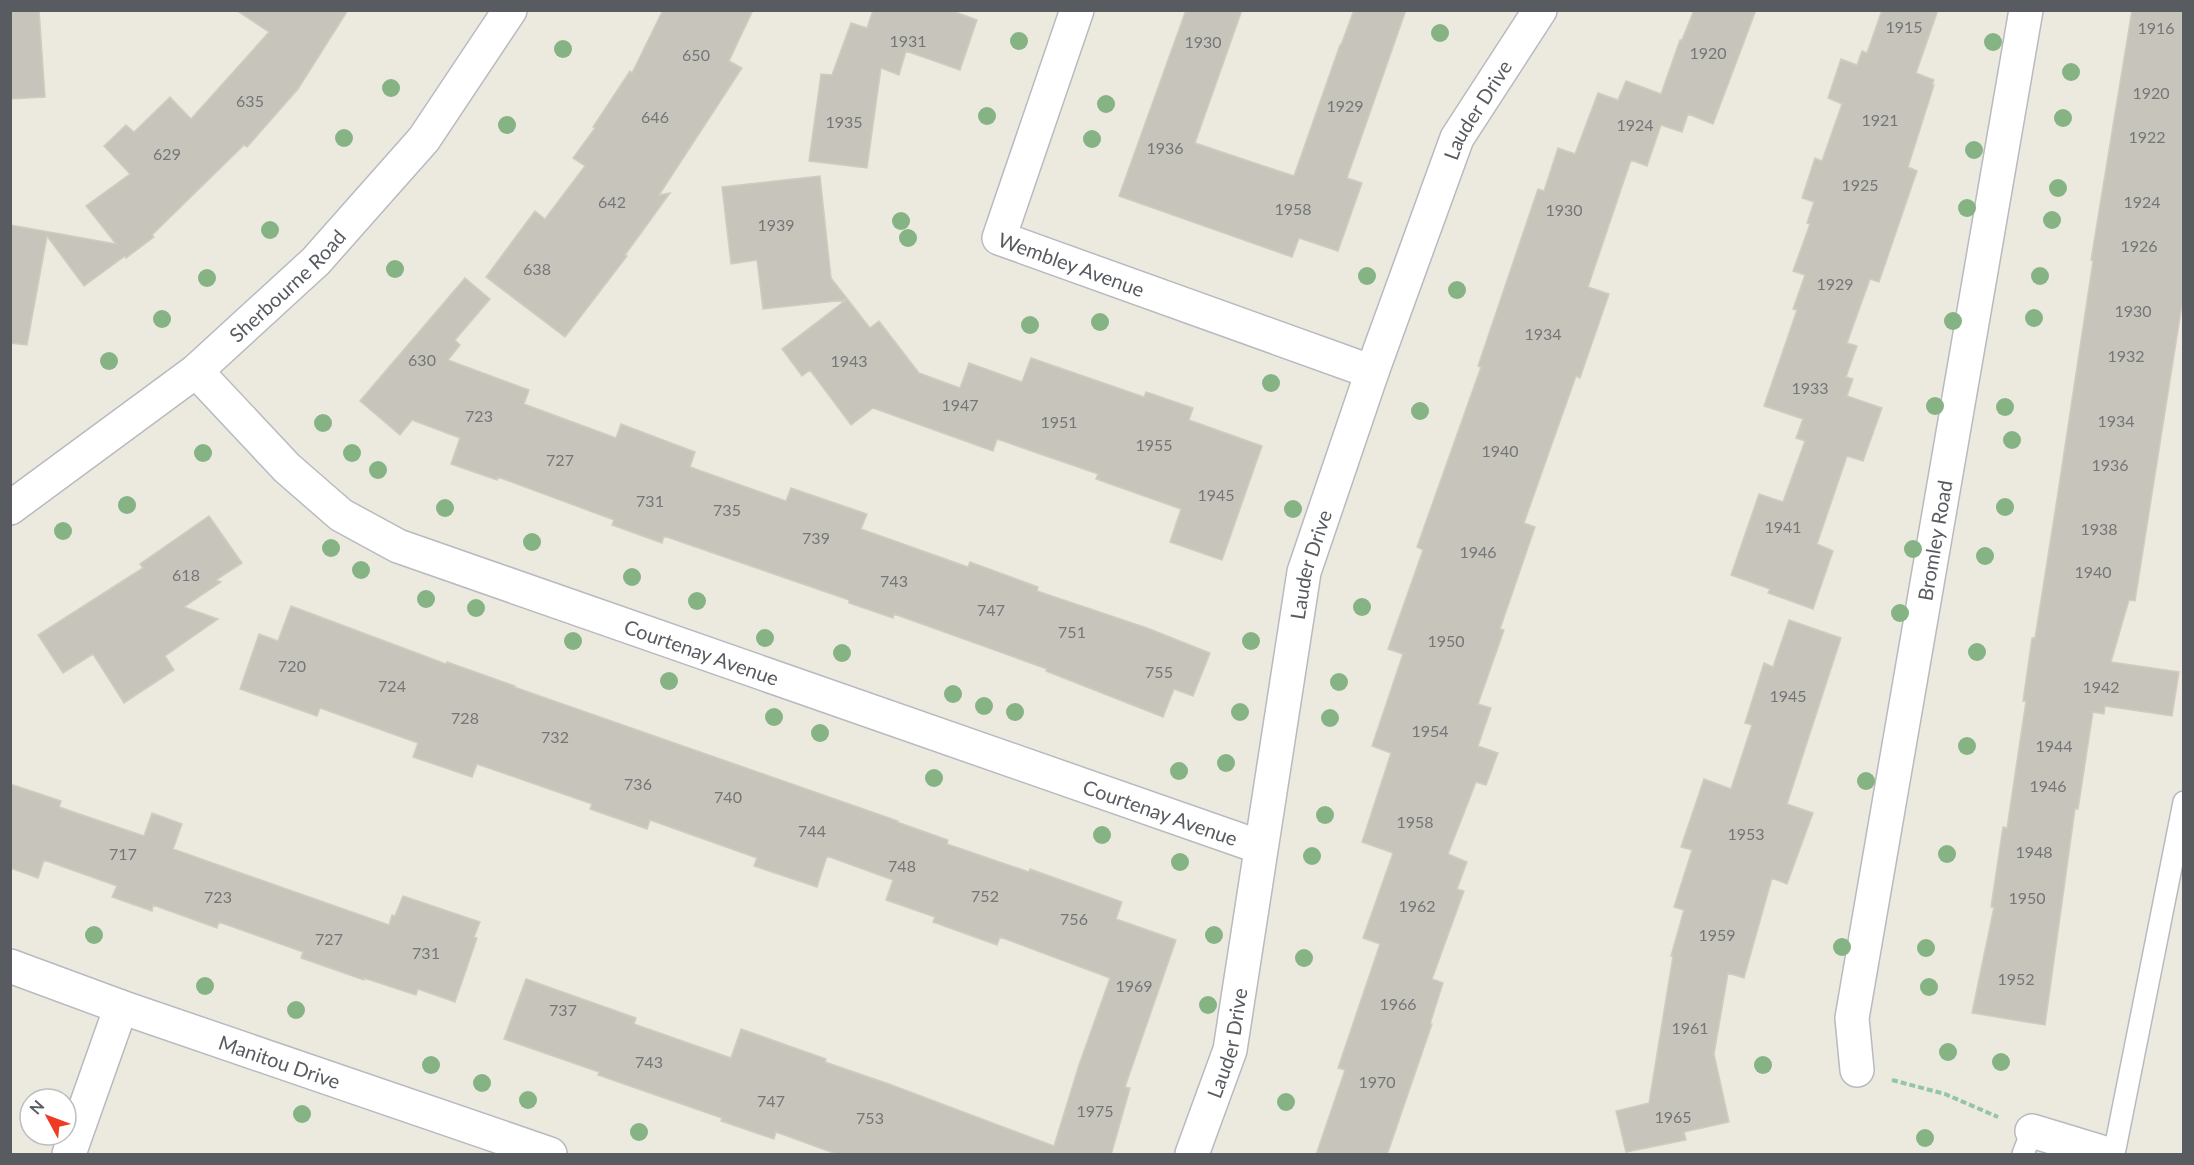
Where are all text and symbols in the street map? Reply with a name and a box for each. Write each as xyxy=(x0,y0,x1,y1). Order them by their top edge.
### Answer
house number: 1915 xyxy=(1885,17,1923,36)
house number: 1916 xyxy=(2137,18,2175,37)
house number: 1931 xyxy=(889,31,927,50)
house number: 1930 xyxy=(1184,32,1222,51)
house number: 1920 xyxy=(1689,43,1727,62)
house number: 650 xyxy=(682,45,710,64)
street label: Lauder Drive xyxy=(1438,55,1516,163)
house number: 1920 xyxy=(2132,83,2170,102)
house number: 635 xyxy=(236,91,264,110)
house number: 1929 xyxy=(1326,96,1364,115)
house number: 646 xyxy=(641,107,669,126)
house number: 1921 xyxy=(1861,110,1899,129)
house number: 1935 xyxy=(825,112,863,131)
house number: 1924 xyxy=(1616,115,1654,134)
house number: 1922 xyxy=(2128,127,2166,146)
house number: 1936 xyxy=(1146,138,1184,157)
house number: 629 xyxy=(153,144,181,163)
house number: 1925 xyxy=(1841,175,1879,194)
house number: 642 xyxy=(598,192,626,211)
house number: 1924 xyxy=(2123,192,2161,211)
house number: 1958 xyxy=(1274,199,1312,218)
house number: 1930 xyxy=(1545,200,1583,219)
house number: 1939 xyxy=(757,215,795,234)
street label: Sherbourne Road xyxy=(224,224,350,347)
street label: Wembley Avenue xyxy=(995,227,1148,301)
house number: 1926 xyxy=(2120,236,2158,255)
house number: 638 xyxy=(523,259,551,278)
house number: 1929 xyxy=(1816,274,1854,293)
house number: 1930 xyxy=(2114,301,2152,320)
house number: 1934 xyxy=(1524,324,1562,343)
house number: 1932 xyxy=(2107,346,2145,365)
house number: 630 xyxy=(408,350,436,369)
house number: 1943 xyxy=(830,351,868,370)
house number: 1933 xyxy=(1791,378,1829,397)
house number: 1947 xyxy=(941,395,979,414)
house number: 723 xyxy=(465,406,493,425)
house number: 1934 xyxy=(2097,411,2135,430)
house number: 1951 xyxy=(1040,412,1078,431)
house number: 1955 xyxy=(1135,435,1173,454)
house number: 1940 xyxy=(1481,441,1519,460)
house number: 727 xyxy=(546,450,574,469)
house number: 1936 xyxy=(2091,455,2129,474)
street label: Bromley Road xyxy=(1912,478,1957,602)
house number: 1945 xyxy=(1197,485,1235,504)
house number: 731 xyxy=(636,491,664,510)
house number: 735 xyxy=(713,500,741,519)
street label: Lauder Drive xyxy=(1285,507,1336,621)
house number: 1941 xyxy=(1764,517,1802,536)
house number: 1938 xyxy=(2080,519,2118,538)
house number: 739 xyxy=(802,528,830,547)
house number: 1946 xyxy=(1459,542,1497,561)
house number: 1940 xyxy=(2074,562,2112,581)
house number: 618 xyxy=(172,565,200,584)
house number: 743 xyxy=(880,571,908,590)
house number: 747 xyxy=(977,600,1005,619)
street label: Courtenay Avenue xyxy=(621,614,782,690)
house number: 751 xyxy=(1058,622,1086,641)
house number: 1950 xyxy=(1427,631,1465,650)
house number: 720 xyxy=(278,656,306,675)
house number: 755 xyxy=(1145,662,1173,681)
house number: 724 xyxy=(378,676,406,695)
house number: 1942 xyxy=(2082,677,2120,696)
house number: 1945 xyxy=(1769,686,1807,705)
house number: 728 xyxy=(451,708,479,727)
house number: 1954 xyxy=(1411,721,1449,740)
house number: 732 xyxy=(541,727,569,746)
house number: 1944 xyxy=(2035,736,2073,755)
house number: 736 xyxy=(624,774,652,793)
street label: Courtenay Avenue xyxy=(1080,774,1241,850)
house number: 1946 xyxy=(2029,776,2067,795)
house number: 740 xyxy=(714,787,742,806)
house number: 1958 xyxy=(1396,812,1434,831)
house number: 744 xyxy=(798,821,826,840)
house number: 1953 xyxy=(1727,824,1765,843)
house number: 1948 xyxy=(2015,842,2053,861)
house number: 717 xyxy=(109,844,137,863)
house number: 748 xyxy=(888,856,916,875)
house number: 752 xyxy=(971,886,999,905)
house number: 723 xyxy=(204,887,232,906)
house number: 1950 xyxy=(2008,888,2046,907)
house number: 1962 xyxy=(1398,896,1436,915)
house number: 756 xyxy=(1060,909,1088,928)
house number: 1959 xyxy=(1698,925,1736,944)
house number: 727 xyxy=(315,929,343,948)
house number: 731 xyxy=(412,943,440,962)
house number: 1952 xyxy=(1997,969,2035,988)
house number: 1969 xyxy=(1115,976,1153,995)
street label: Lauder Drive xyxy=(1202,986,1251,1101)
house number: 1966 xyxy=(1379,994,1417,1013)
house number: 737 xyxy=(549,1000,577,1019)
house number: 1961 xyxy=(1671,1018,1709,1037)
street label: Manitou Drive xyxy=(216,1029,343,1093)
house number: 743 xyxy=(635,1052,663,1071)
house number: 1970 xyxy=(1358,1072,1396,1091)
north arrow xyxy=(18,1087,78,1147)
house number: 747 xyxy=(757,1091,785,1110)
text: N xyxy=(25,1096,48,1118)
house number: 1975 xyxy=(1076,1101,1114,1120)
house number: 1965 xyxy=(1654,1107,1692,1126)
house number: 753 xyxy=(856,1108,884,1127)

